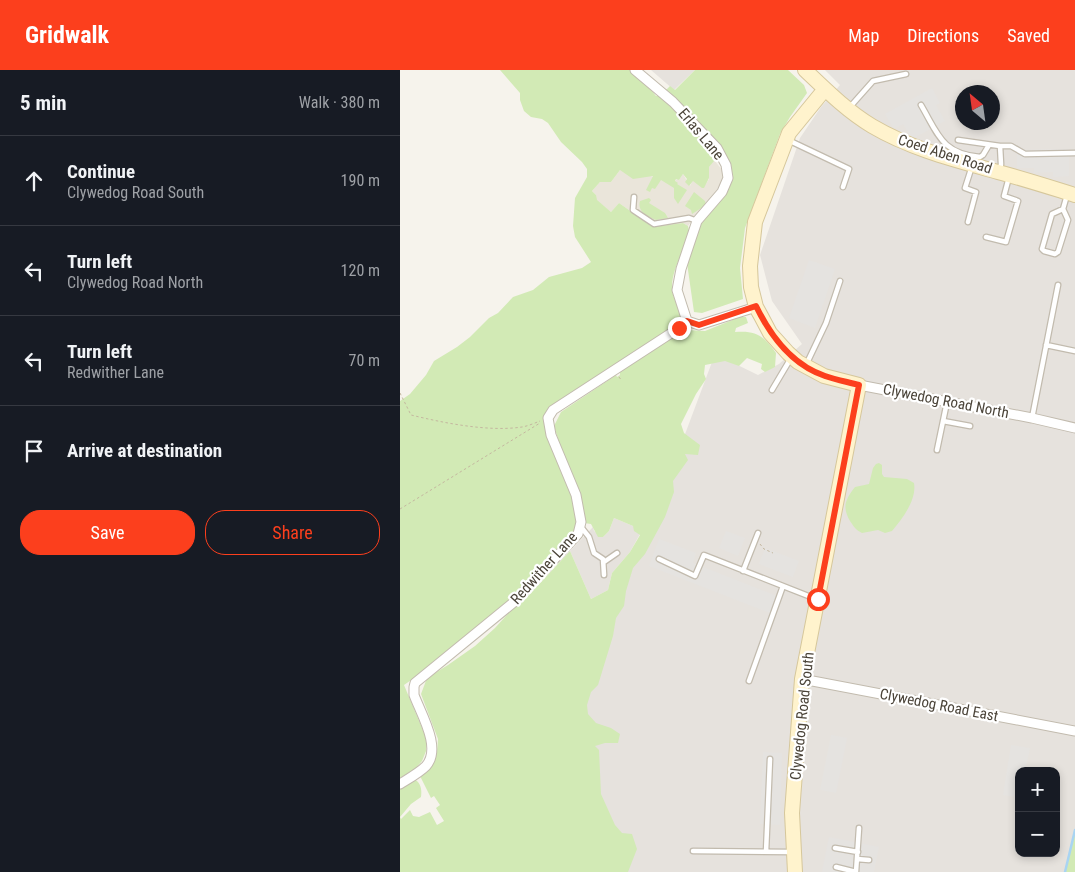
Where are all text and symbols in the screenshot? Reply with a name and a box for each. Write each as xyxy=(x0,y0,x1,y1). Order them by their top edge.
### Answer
text: Gridwalk xyxy=(25,21,109,49)
text: Map xyxy=(848,25,879,46)
text: Directions xyxy=(907,25,979,46)
text: Saved xyxy=(1007,25,1050,46)
north arrow xyxy=(955,85,1000,130)
text: 5 min xyxy=(20,91,67,115)
text: Walk · 380 m xyxy=(299,93,380,112)
street label: Erlas Lane xyxy=(674,105,728,163)
street label: Coed Aben Road xyxy=(896,130,994,178)
text: Continue xyxy=(67,160,135,183)
icon: ahead xyxy=(20,167,48,195)
text: 190 m xyxy=(341,171,380,190)
text: Clywedog Road South xyxy=(67,183,204,202)
text: Turn left xyxy=(67,250,132,273)
icon: left xyxy=(20,257,48,285)
text: 120 m xyxy=(341,261,380,280)
text: Clywedog Road North xyxy=(67,273,203,292)
route end xyxy=(668,317,691,340)
text: Turn left xyxy=(67,340,132,363)
icon: left xyxy=(20,347,48,375)
text: 70 m xyxy=(348,351,380,370)
text: Redwither Lane xyxy=(67,363,164,382)
street label: Clywedog Road North xyxy=(882,380,1010,422)
icon: arrive xyxy=(20,437,48,465)
text: Arrive at destination xyxy=(67,439,222,462)
button: Save xyxy=(20,510,195,555)
button: Share xyxy=(205,510,380,555)
street label: Redwither Lane xyxy=(507,528,581,608)
route start xyxy=(807,588,830,611)
street label: Clywedog Road South xyxy=(786,651,818,781)
street label: Clywedog Road East xyxy=(878,685,1000,725)
map controls xyxy=(1015,767,1060,857)
button: + xyxy=(1015,767,1060,812)
button: − xyxy=(1015,812,1060,857)

